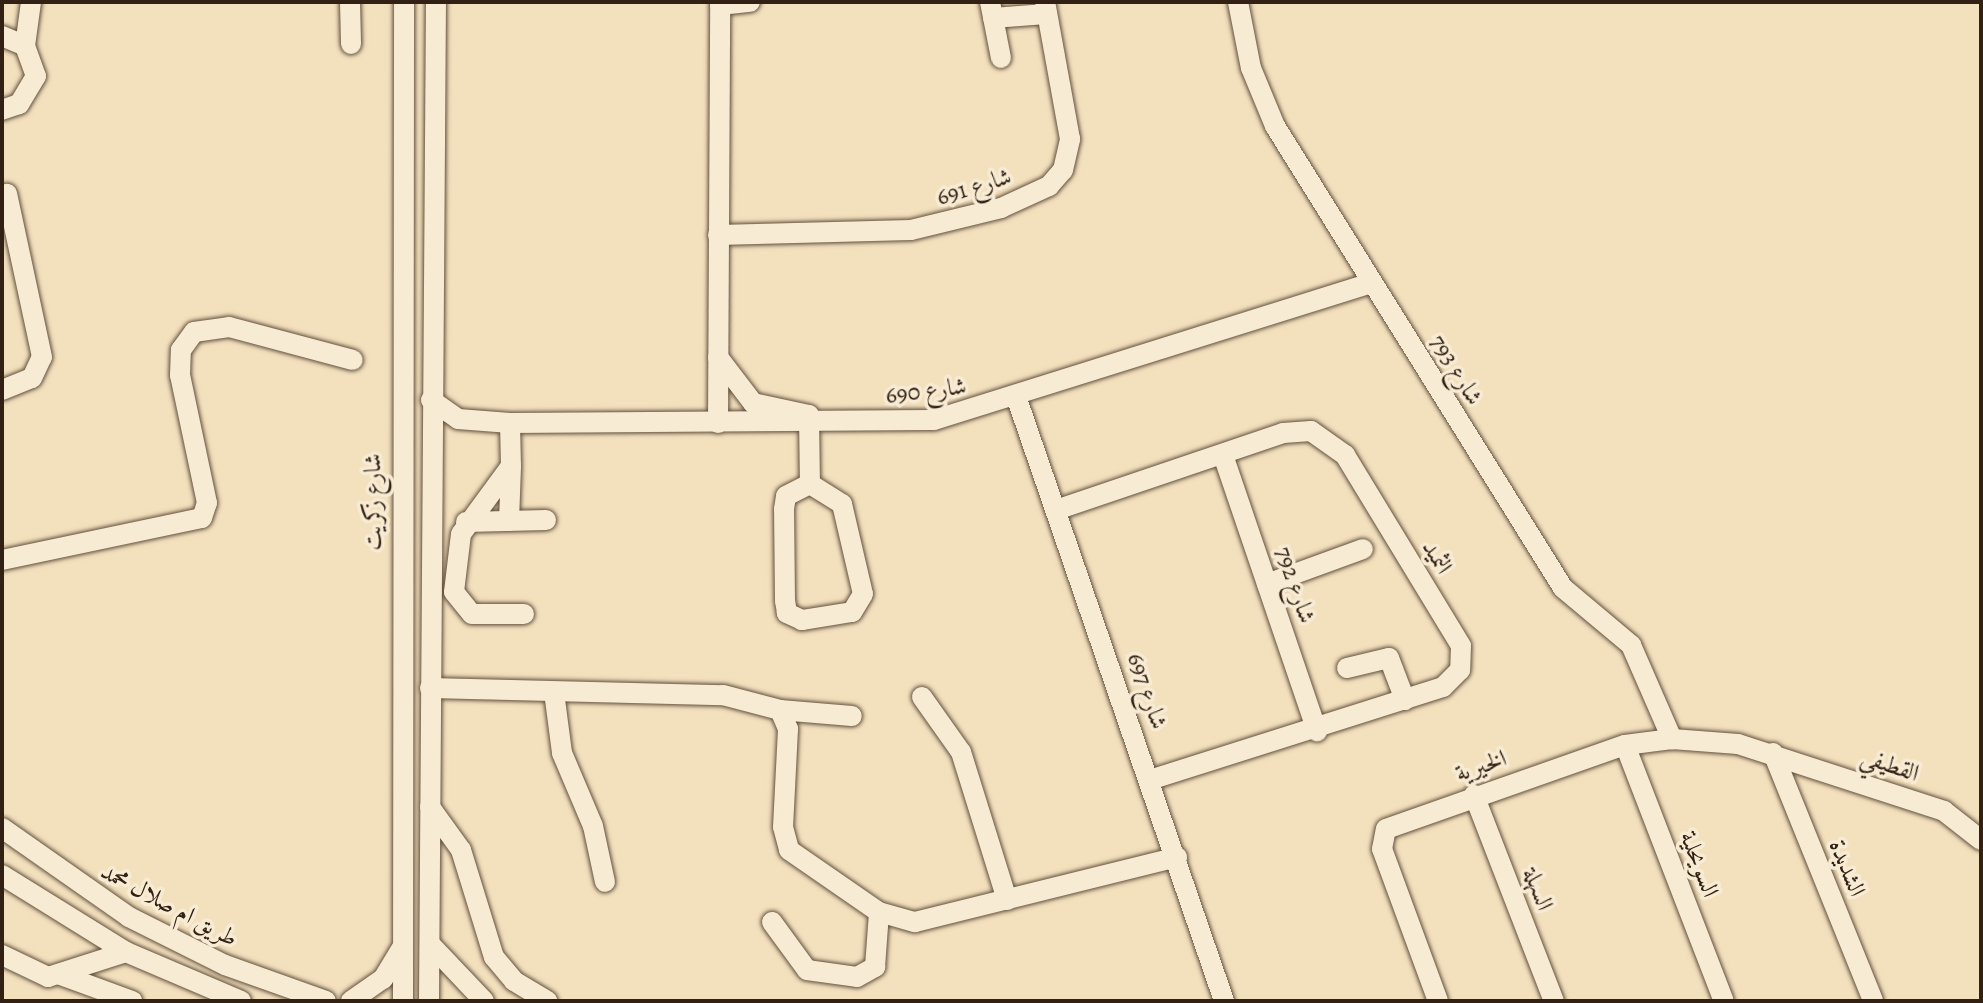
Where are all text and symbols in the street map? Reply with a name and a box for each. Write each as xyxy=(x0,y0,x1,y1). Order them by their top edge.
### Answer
street label: شارع 691 xyxy=(933,162,1015,212)
street label: شارع 793 xyxy=(1423,330,1489,410)
street label: شارع 690 xyxy=(884,372,968,410)
street label: شارع زكريت xyxy=(359,454,387,550)
street label: الثميد xyxy=(1416,535,1458,579)
street label: شارع 792 xyxy=(1269,543,1321,627)
street label: شارع 697 xyxy=(1121,649,1173,733)
street label: القطيفي xyxy=(1857,742,1923,788)
street label: الخيرية xyxy=(1452,744,1510,788)
street label: السويحلية xyxy=(1673,827,1725,901)
street label: الشديدة xyxy=(1823,835,1871,901)
street label: طريق ام صلال محمد xyxy=(96,857,242,953)
street label: السهلة xyxy=(1517,863,1559,915)

